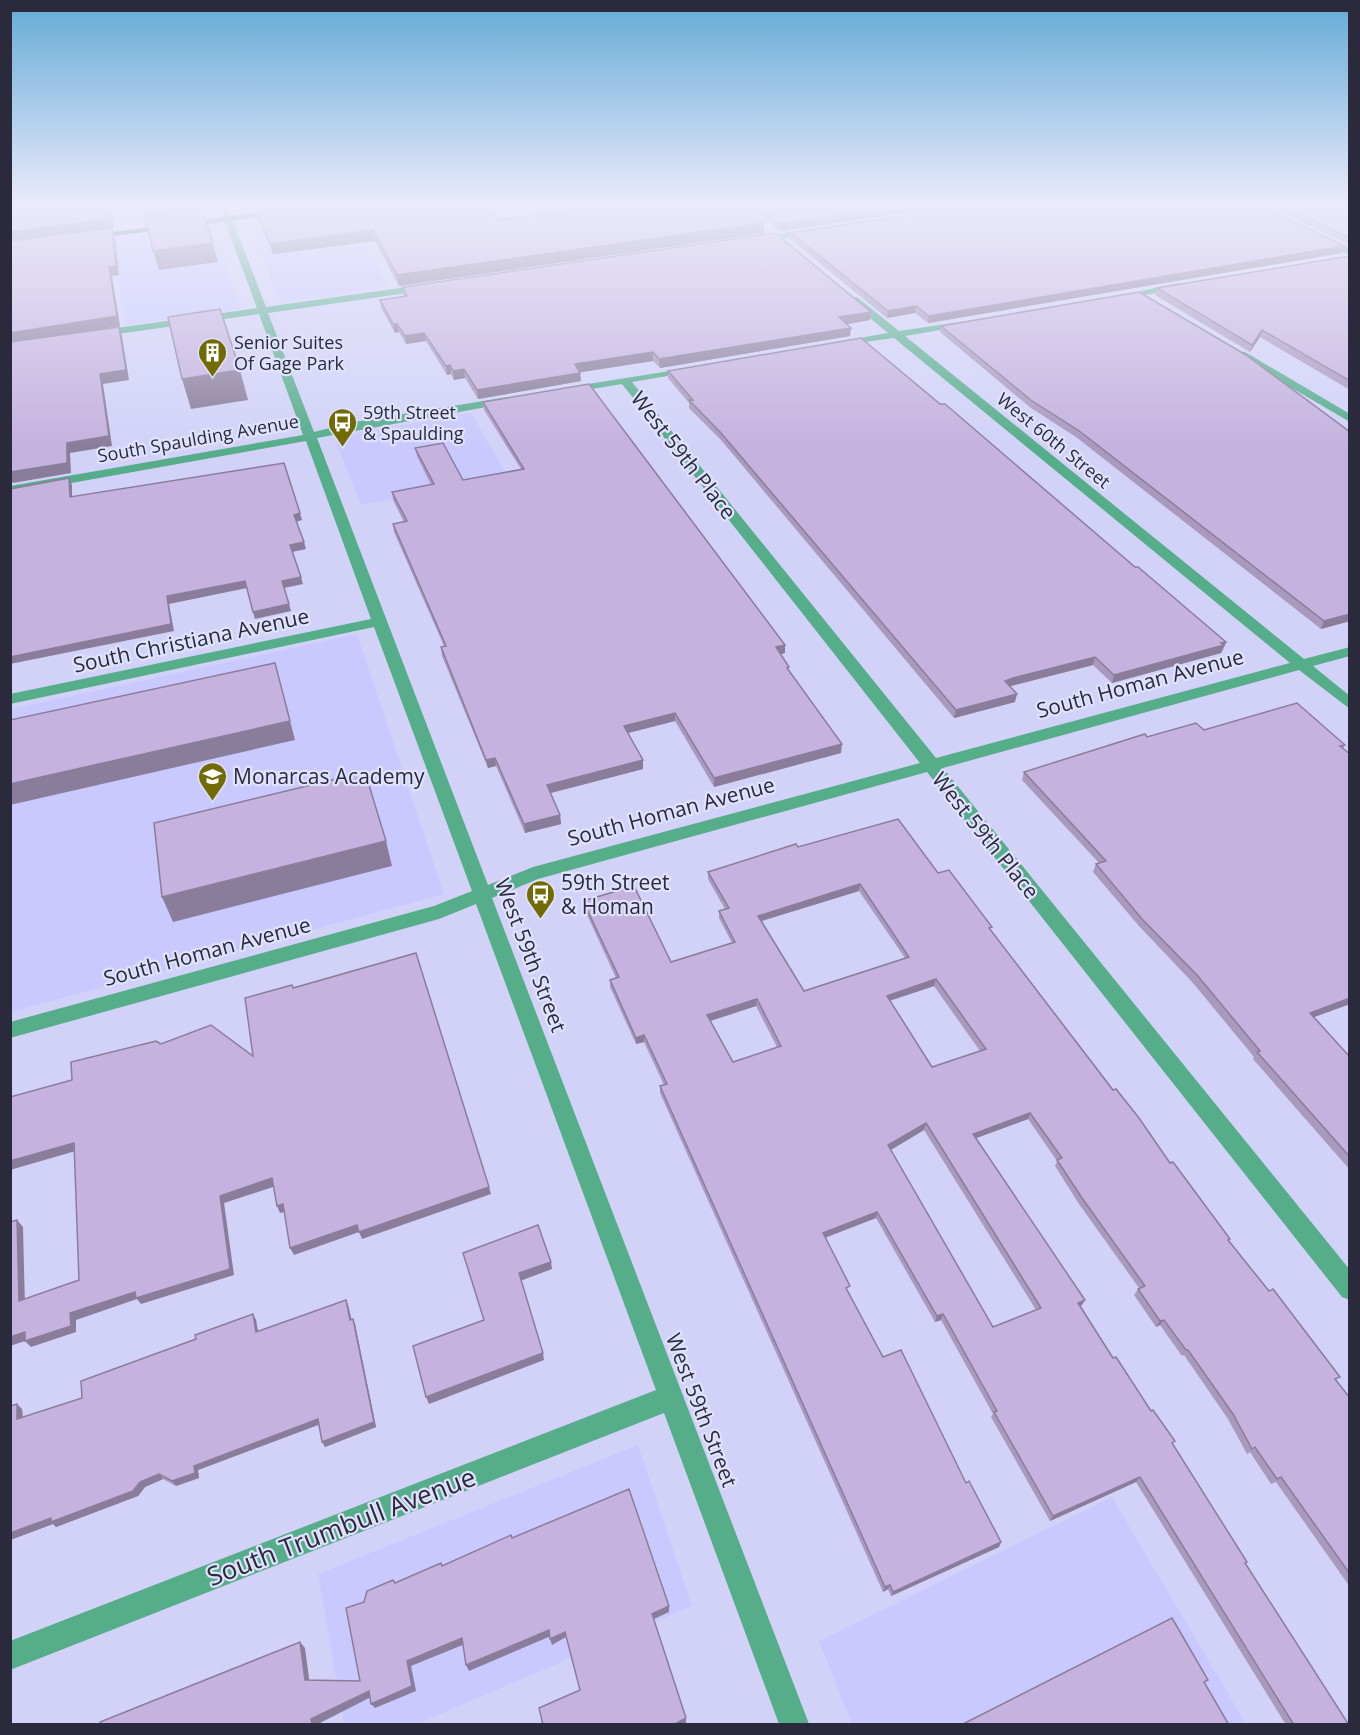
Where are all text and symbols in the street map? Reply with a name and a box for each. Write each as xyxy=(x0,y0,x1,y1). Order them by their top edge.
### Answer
place label: Senior Suites Of Gage Park xyxy=(234,330,345,375)
building icon: Senior Suites Of Gage Park xyxy=(197,336,229,378)
street label: West 59th Place xyxy=(625,385,743,525)
street label: West 60th Street xyxy=(992,387,1116,493)
place label: 59th Street & Spaulding xyxy=(363,400,464,445)
bus stop icon: 59th Street & Spaulding xyxy=(326,406,358,448)
street label: South Spaulding Avenue xyxy=(95,408,301,468)
street label: South Christiana Avenue xyxy=(71,601,311,679)
street label: South Homan Avenue xyxy=(1033,642,1247,724)
school or university icon: Monarcas Academy xyxy=(196,760,228,802)
place label: Monarcas Academy xyxy=(233,762,425,790)
street label: West 59th Place xyxy=(926,766,1046,904)
street label: South Homan Avenue xyxy=(564,770,778,852)
place label: 59th Street & Homan xyxy=(561,868,670,920)
street label: West 59th Street xyxy=(489,874,573,1036)
bus stop icon: 59th Street & Homan xyxy=(524,878,556,920)
street label: South Homan Avenue xyxy=(100,910,314,992)
street label: West 59th Street xyxy=(660,1329,744,1491)
street label: South Trumbull Avenue xyxy=(201,1458,481,1594)

